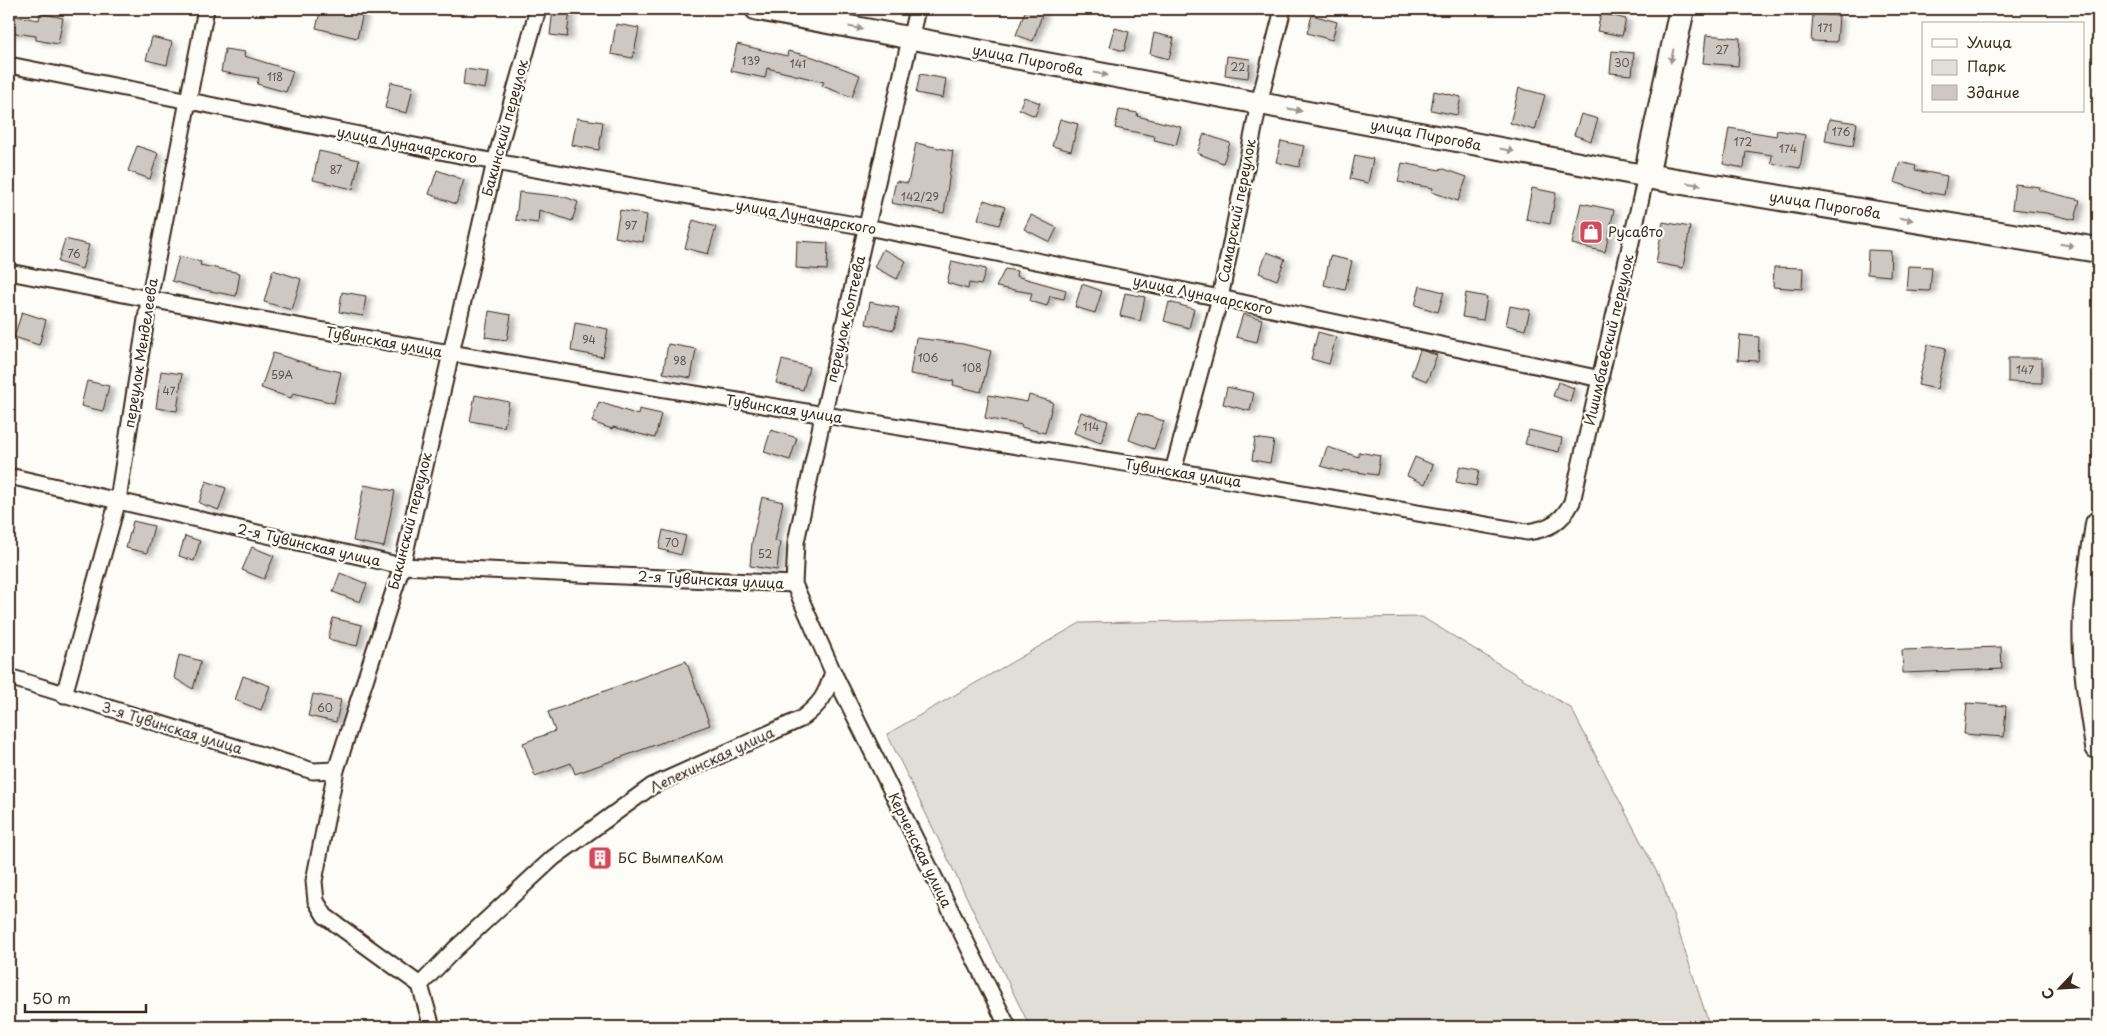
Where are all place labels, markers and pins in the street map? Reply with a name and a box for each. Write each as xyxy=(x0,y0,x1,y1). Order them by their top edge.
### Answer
shop icon: Русавто xyxy=(1578,219,1604,245)
place label: Русавто xyxy=(1608,221,1663,242)
building icon: БС ВымпелКом xyxy=(587,845,613,871)
place label: БС ВымпелКом xyxy=(618,847,724,868)

